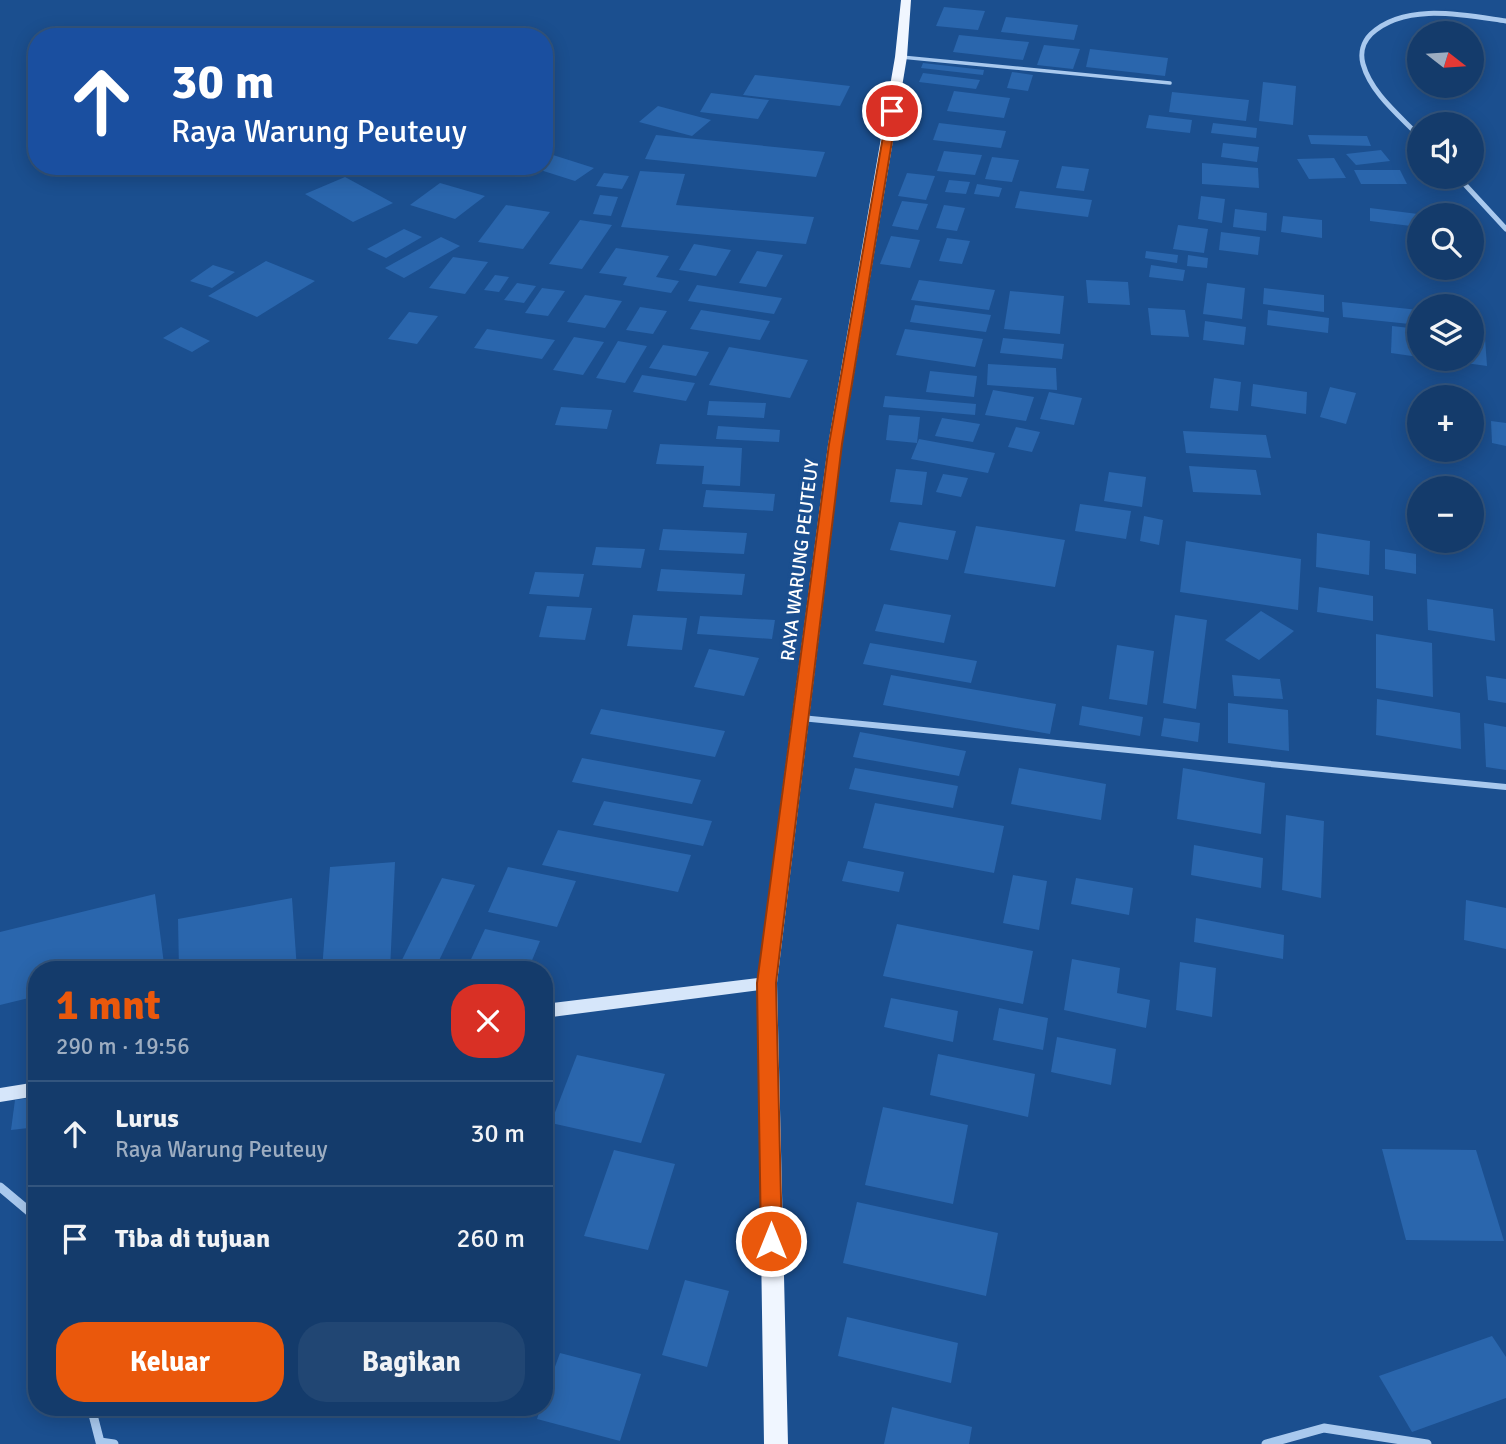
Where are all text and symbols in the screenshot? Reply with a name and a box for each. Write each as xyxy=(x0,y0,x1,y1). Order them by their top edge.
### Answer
north arrow xyxy=(1407,21,1484,98)
map controls xyxy=(1407,21,1484,553)
text: 30 m xyxy=(171,52,274,112)
icon: ahead xyxy=(56,56,147,147)
pin xyxy=(862,81,922,141)
icon: arrive xyxy=(873,92,911,130)
text: Raya Warung Peuteuy xyxy=(171,112,467,151)
button: sound xyxy=(1407,112,1484,189)
button: search xyxy=(1407,203,1484,280)
button: layers xyxy=(1407,294,1484,371)
button: + xyxy=(1407,385,1484,462)
street label: RAYA WARUNG PEUTEUY xyxy=(776,457,824,663)
button: − xyxy=(1407,476,1484,553)
text: 1 mnt xyxy=(56,980,161,1031)
button: close xyxy=(451,984,525,1058)
text: 290 m · 19:56 xyxy=(56,1032,190,1061)
text: Lurus xyxy=(115,1103,179,1135)
icon: ahead xyxy=(56,1115,94,1153)
text: 30 m xyxy=(470,1118,525,1150)
text: Raya Warung Peuteuy xyxy=(115,1135,328,1164)
position arrow xyxy=(734,1204,808,1278)
icon: arrive xyxy=(56,1220,94,1258)
text: Tiba di tujuan xyxy=(115,1223,270,1255)
text: 260 m xyxy=(456,1223,525,1255)
button: Keluar xyxy=(56,1322,284,1402)
button: Bagikan xyxy=(298,1322,525,1402)

